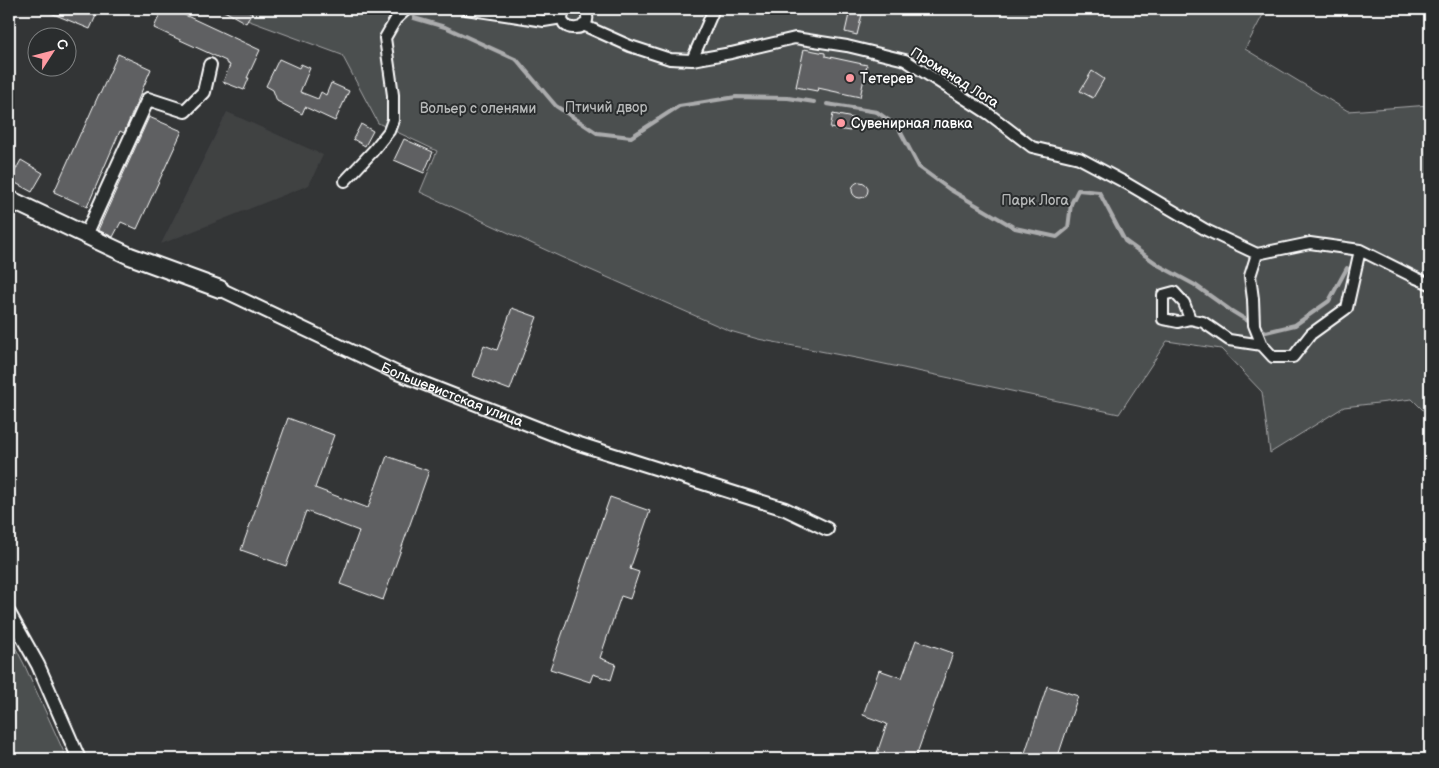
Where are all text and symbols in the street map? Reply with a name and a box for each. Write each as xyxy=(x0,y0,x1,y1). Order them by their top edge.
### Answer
north arrow xyxy=(28,28,78,78)
text: С xyxy=(52,36,72,54)
street label: Променад Лога xyxy=(907,44,1003,112)
place label: Тетерев xyxy=(860,70,914,87)
marker: Тетерев xyxy=(844,72,856,84)
park label: Птичий двор xyxy=(565,99,647,116)
park label: Вольер с оленями xyxy=(420,100,536,117)
place label: Сувенирная лавка xyxy=(851,115,973,132)
marker: Сувенирная лавка xyxy=(835,117,847,129)
park label: Парк Лога xyxy=(1001,192,1069,209)
street label: Большевистская улица xyxy=(378,359,526,431)

